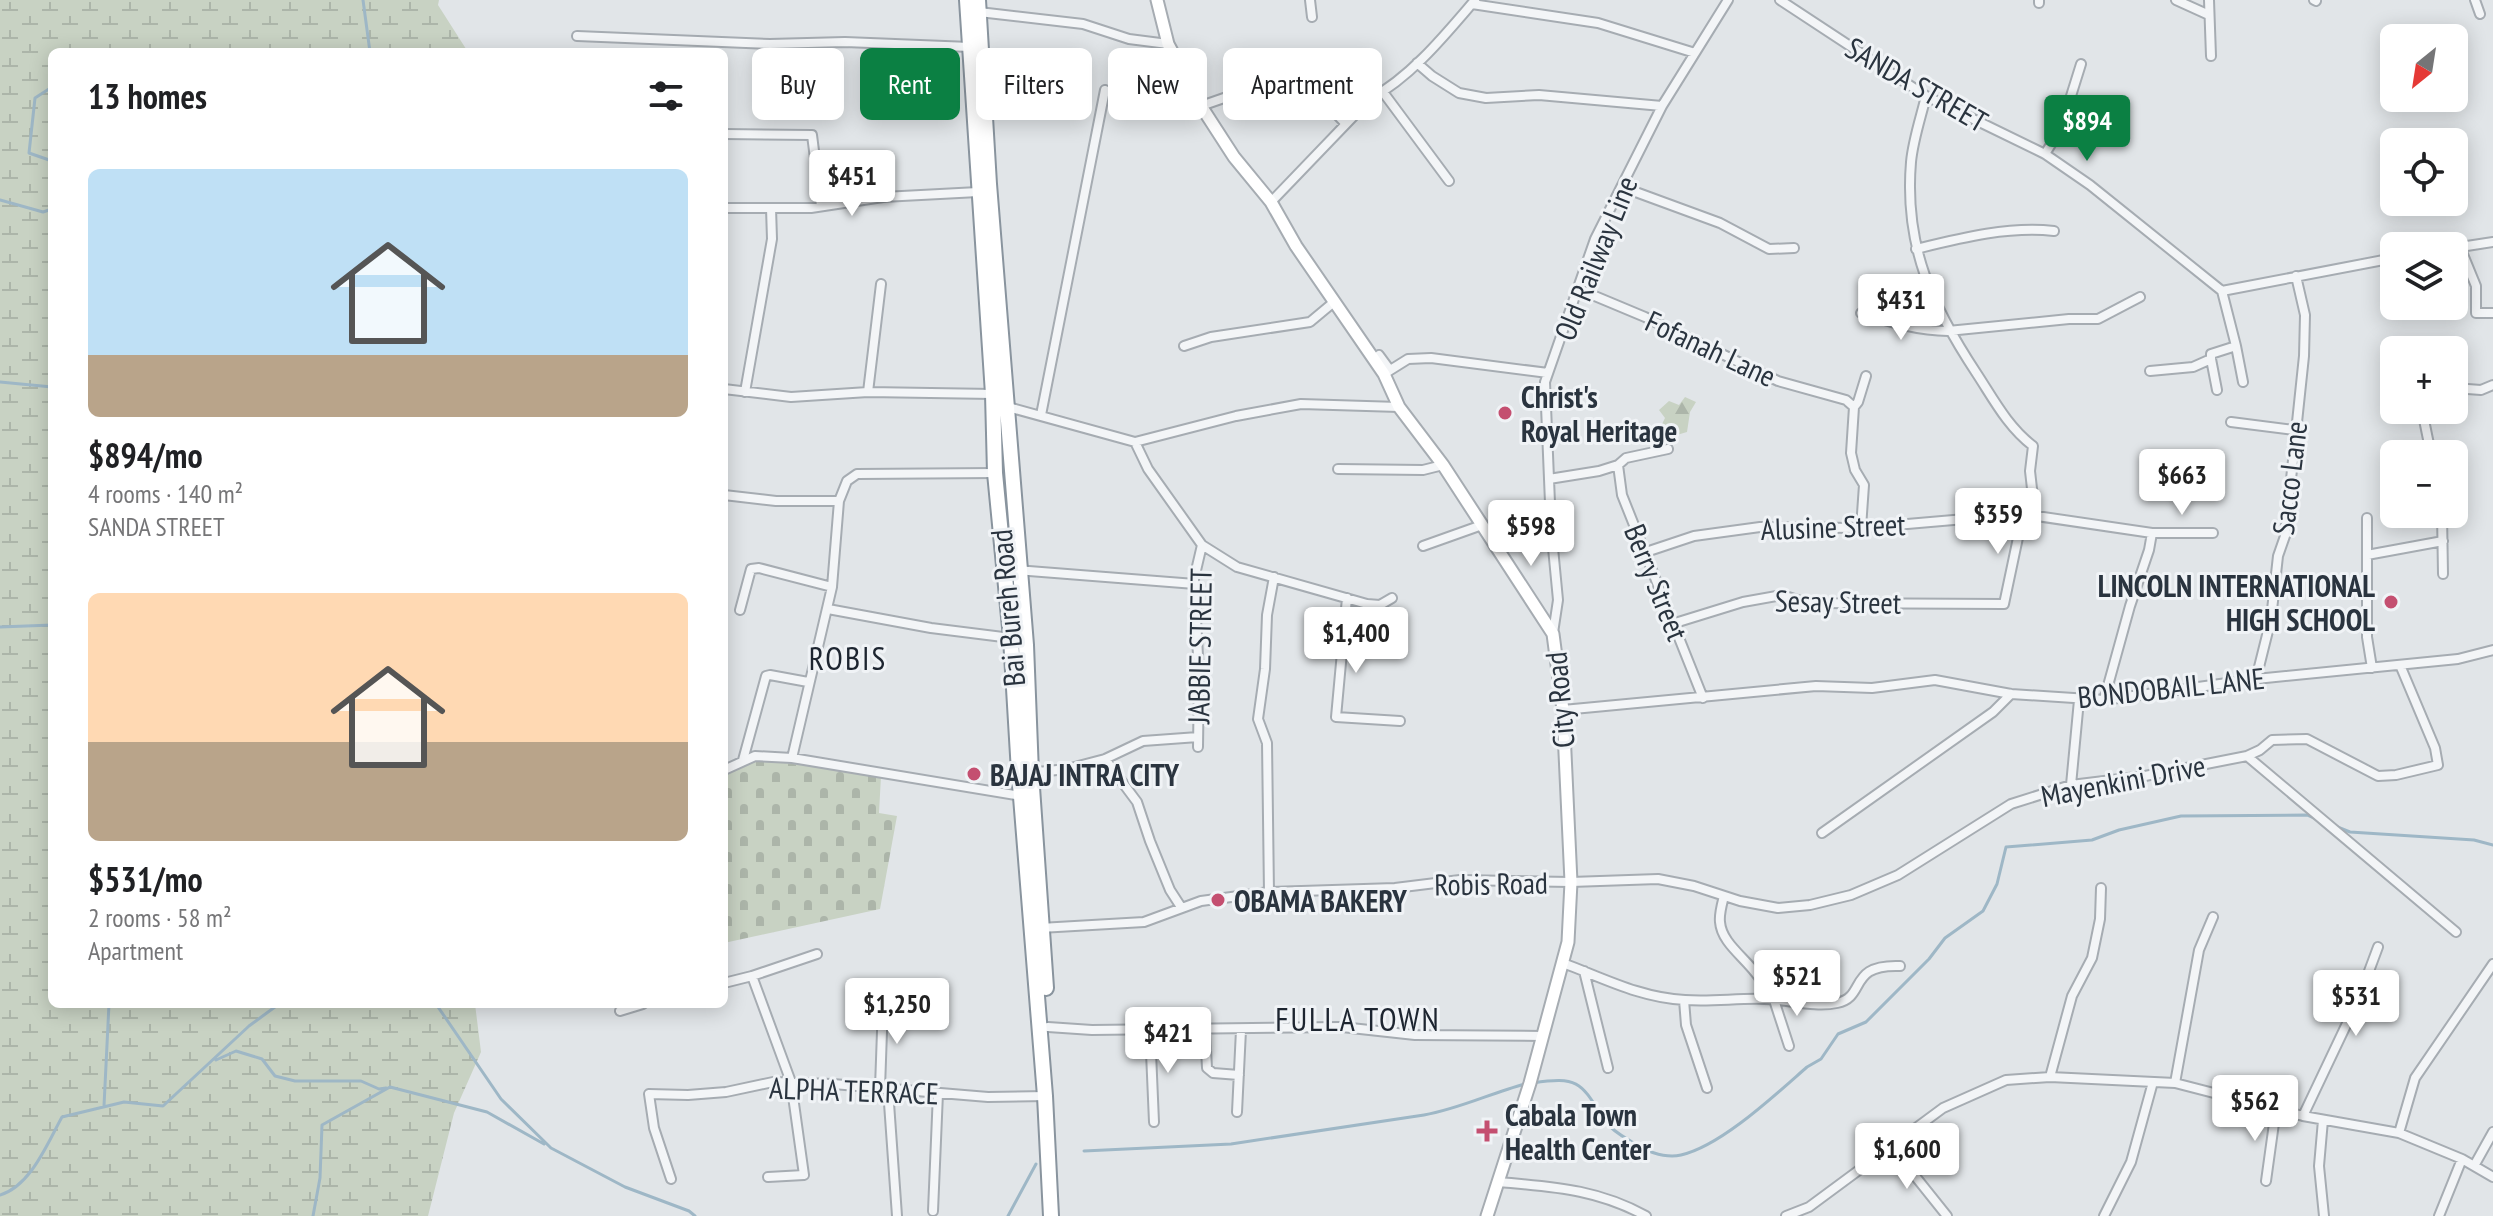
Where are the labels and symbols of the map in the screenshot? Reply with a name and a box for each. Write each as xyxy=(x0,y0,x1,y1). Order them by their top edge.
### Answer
north arrow xyxy=(2380,24,2468,112)
street label: SANDA STREET xyxy=(1839,28,1995,140)
pin: $894 xyxy=(2040,95,2134,163)
pin: $451 xyxy=(805,150,899,218)
street label: Old Railway Line xyxy=(1544,170,1646,346)
pin: $431 xyxy=(1854,274,1948,342)
street label: Fofanah Lane xyxy=(1640,301,1782,395)
place label: Christ's Royal Heritage xyxy=(1521,377,1677,450)
marker: Christ's Royal Heritage xyxy=(1496,404,1514,422)
street label: Sacco Lane xyxy=(2263,419,2315,537)
pin: $663 xyxy=(2135,449,2229,517)
pin: $359 xyxy=(1951,488,2045,556)
pin: $598 xyxy=(1484,500,1578,568)
street label: Alusine Street xyxy=(1760,504,1907,548)
street label: Berry Street xyxy=(1616,518,1698,646)
street label: Bai Bureh Road xyxy=(981,528,1033,688)
place label: LINCOLN INTERNATIONAL HIGH SCHOOL xyxy=(2098,566,2375,639)
street label: JABBIE STREET xyxy=(1178,568,1220,725)
street label: Sesay Street xyxy=(1775,580,1902,622)
marker: LINCOLN INTERNATIONAL HIGH SCHOOL xyxy=(2382,593,2400,611)
pin: $1,400 xyxy=(1291,607,1421,675)
district label: ROBIS xyxy=(809,637,887,679)
street label: City Road xyxy=(1535,650,1583,750)
street label: BONDOBAIL LANE xyxy=(2076,658,2266,716)
street label: Mayenkini Drive xyxy=(2037,745,2209,815)
place label: BAJAJ INTRA CITY xyxy=(990,755,1179,794)
marker: BAJAJ INTRA CITY xyxy=(965,765,983,783)
street label: Robis Road xyxy=(1434,863,1548,903)
place label: OBAMA BAKERY xyxy=(1234,881,1407,920)
marker: OBAMA BAKERY xyxy=(1209,891,1227,909)
pin: $521 xyxy=(1750,950,1844,1018)
pin: $531 xyxy=(2309,970,2403,1038)
pin: $1,250 xyxy=(832,978,962,1046)
district label: FULLA TOWN xyxy=(1275,998,1441,1040)
pin: $421 xyxy=(1121,1007,1215,1075)
street label: ALPHA TERRACE xyxy=(769,1068,939,1112)
pin: $562 xyxy=(2208,1075,2302,1143)
place label: Cabala Town Health Center xyxy=(1505,1095,1651,1168)
marker: Cabala Town Health Center xyxy=(1476,1120,1498,1142)
pin: $1,600 xyxy=(1842,1123,1972,1191)

